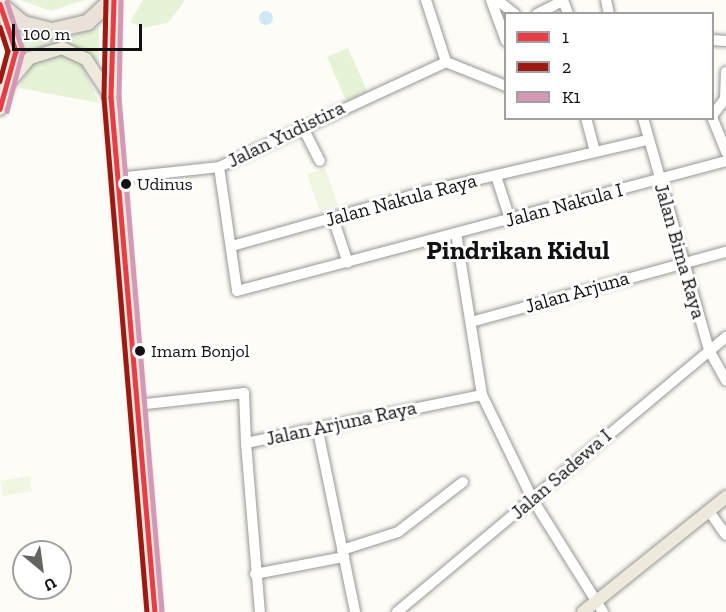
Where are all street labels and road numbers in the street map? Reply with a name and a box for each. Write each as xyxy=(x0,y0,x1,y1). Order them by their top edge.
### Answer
street label: Jalan Yudistira xyxy=(223,95,349,173)
street label: Jalan Nakula Raya xyxy=(323,168,479,232)
street label: Jalan Nakula I xyxy=(503,178,625,232)
street label: Jalan Bima Raya xyxy=(649,180,711,322)
street label: Jalan Arjuna xyxy=(522,266,632,318)
street label: Jalan Arjuna Raya xyxy=(263,395,419,451)
street label: Jalan Sadewa I xyxy=(506,424,616,524)

